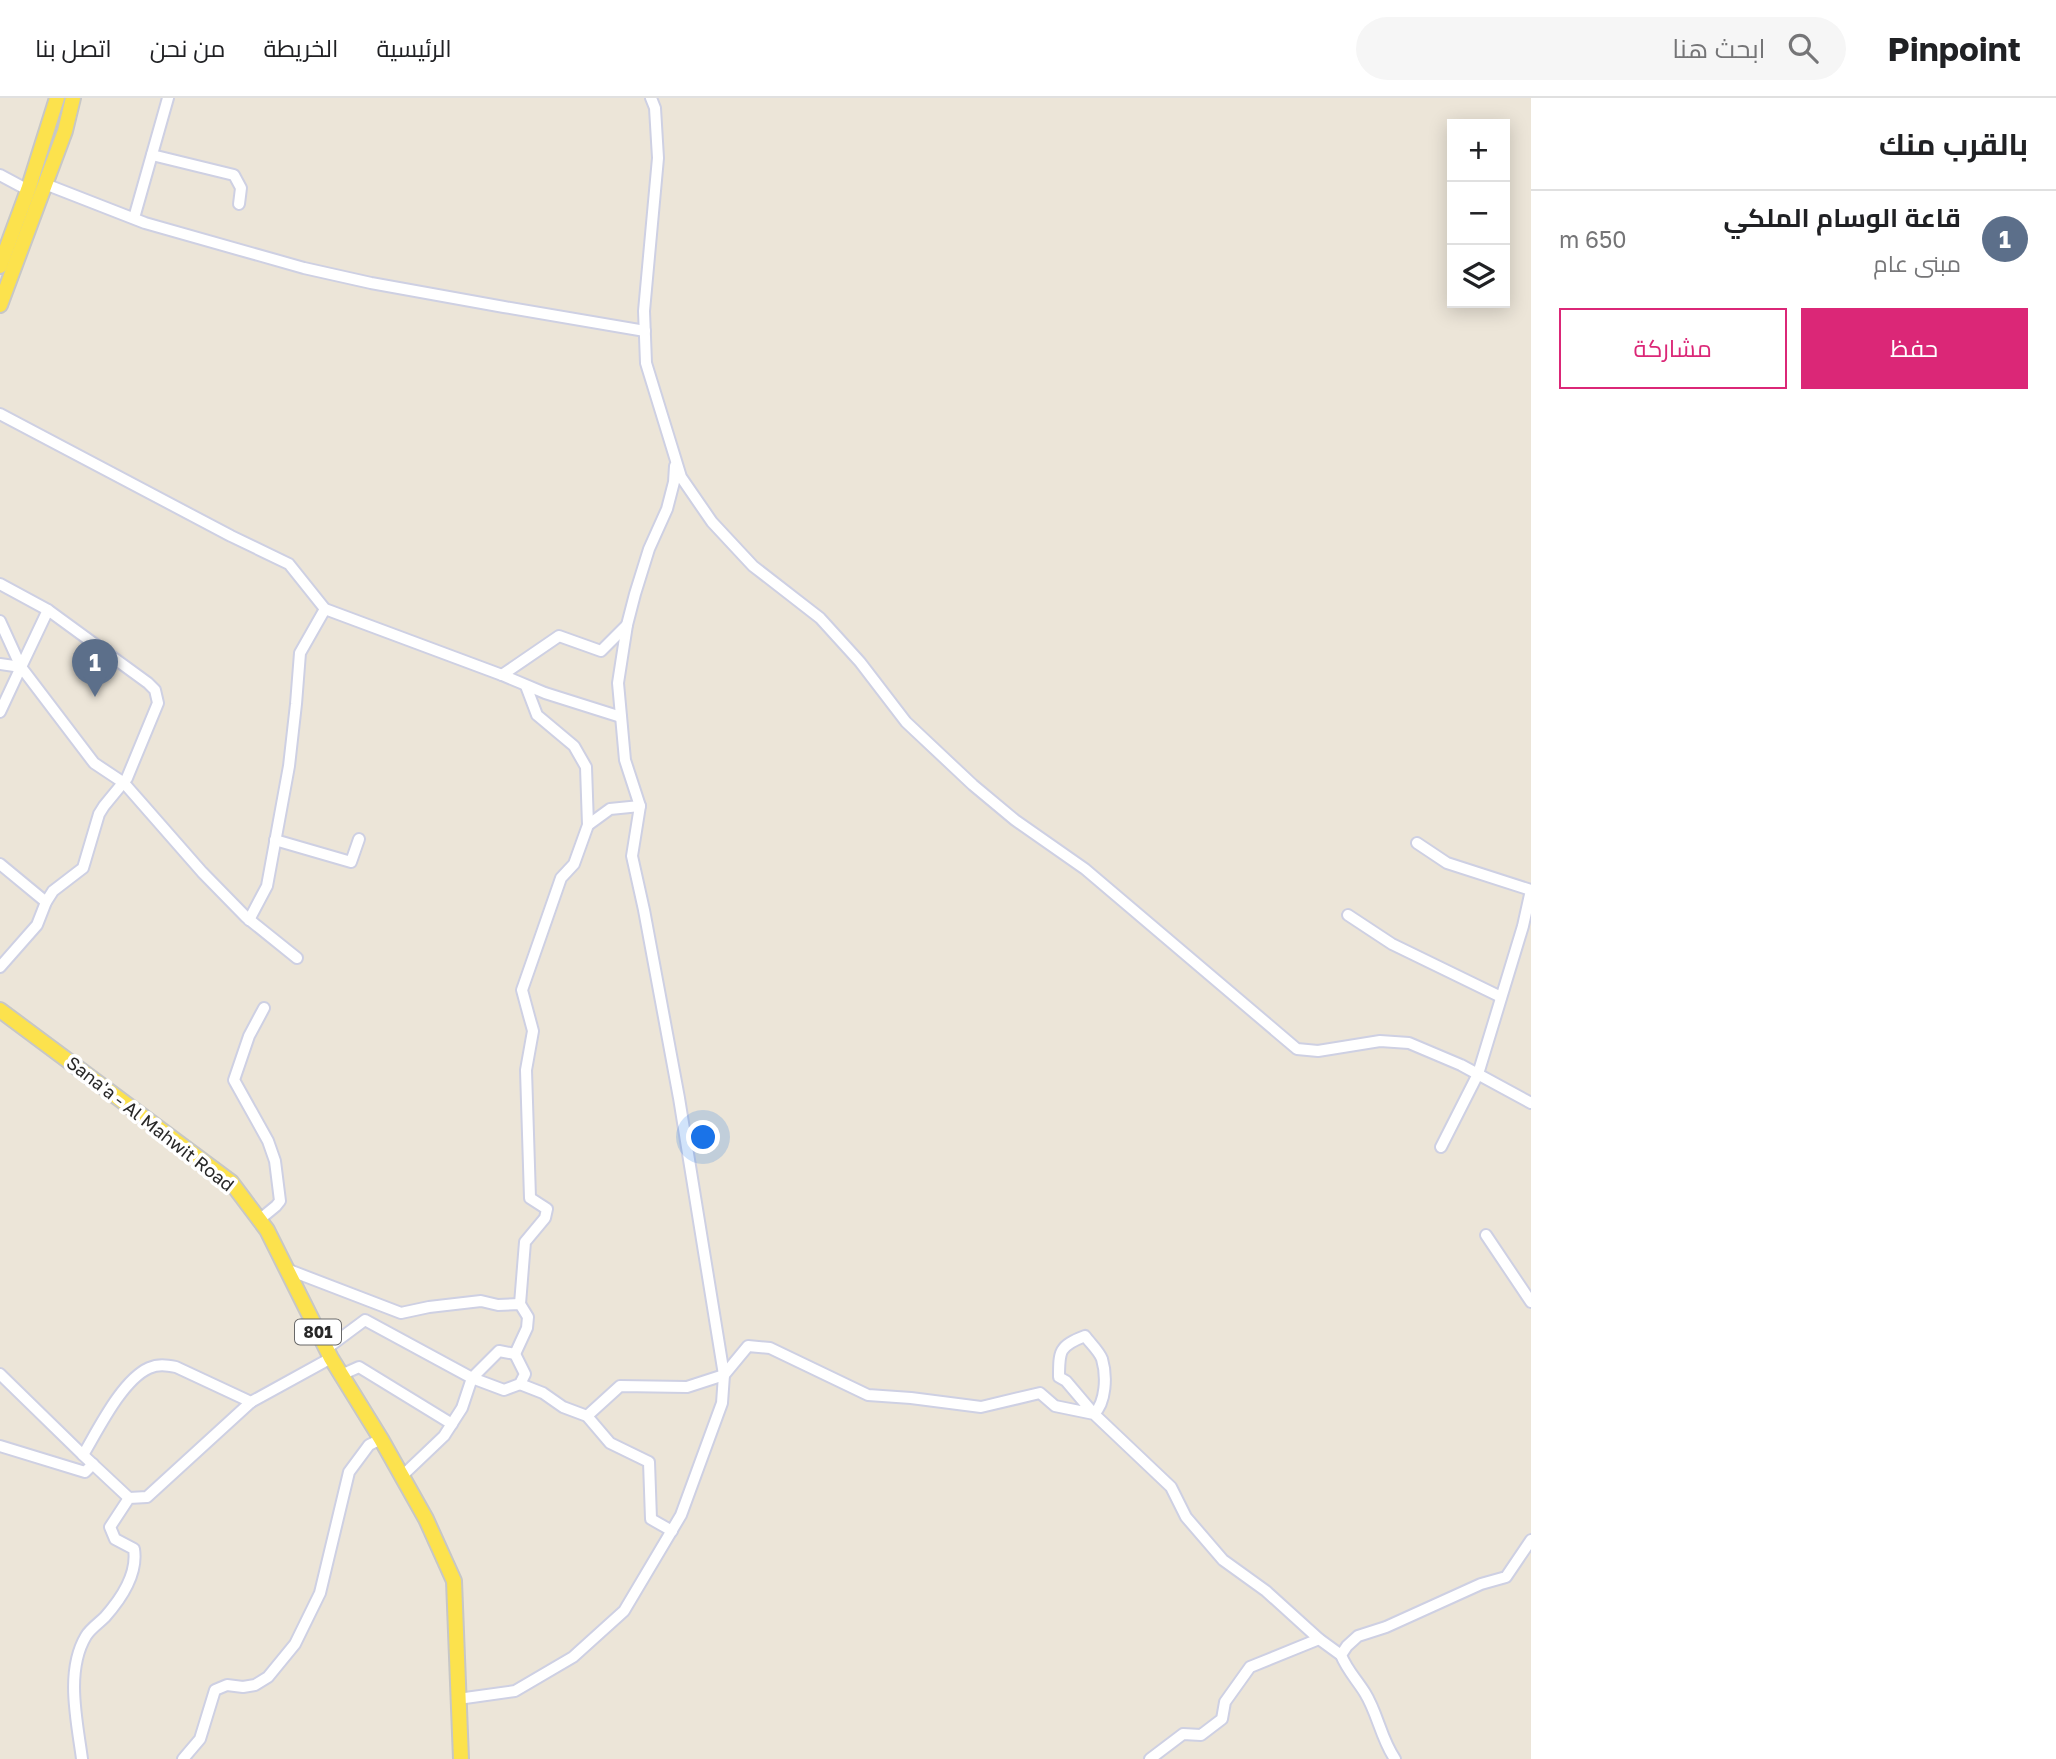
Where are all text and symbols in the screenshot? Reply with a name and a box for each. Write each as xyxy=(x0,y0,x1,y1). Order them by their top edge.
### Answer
search box xyxy=(1356,17,1846,80)
icon: search xyxy=(1784,29,1822,67)
text: Pinpoint xyxy=(1888,29,2021,68)
text: اتصل بنا xyxy=(35,33,112,62)
text: من نحن xyxy=(150,33,226,62)
text: الخريطة xyxy=(264,33,338,62)
text: الرئيسية xyxy=(376,33,452,62)
text: ابحث هنا xyxy=(1672,33,1766,64)
map controls xyxy=(1447,119,1510,308)
button: + xyxy=(1447,119,1510,182)
text: بالقرب منك xyxy=(1879,126,2028,162)
button: − xyxy=(1447,182,1510,245)
text: قاعة الوسام الملكي xyxy=(1724,202,1961,233)
text: 650 m xyxy=(1559,225,1627,253)
text: 1 xyxy=(1999,225,2011,253)
button: layers xyxy=(1447,245,1510,308)
text: مبنى عام xyxy=(1873,249,1961,277)
button: مشاركة xyxy=(1559,308,1787,389)
button: حفظ xyxy=(1801,308,2028,389)
pin: 1 xyxy=(72,639,118,697)
street label: Sana'a - Al Mahwit Road xyxy=(63,1051,239,1195)
your location xyxy=(686,1120,720,1154)
road number: 801 xyxy=(295,1320,341,1344)

